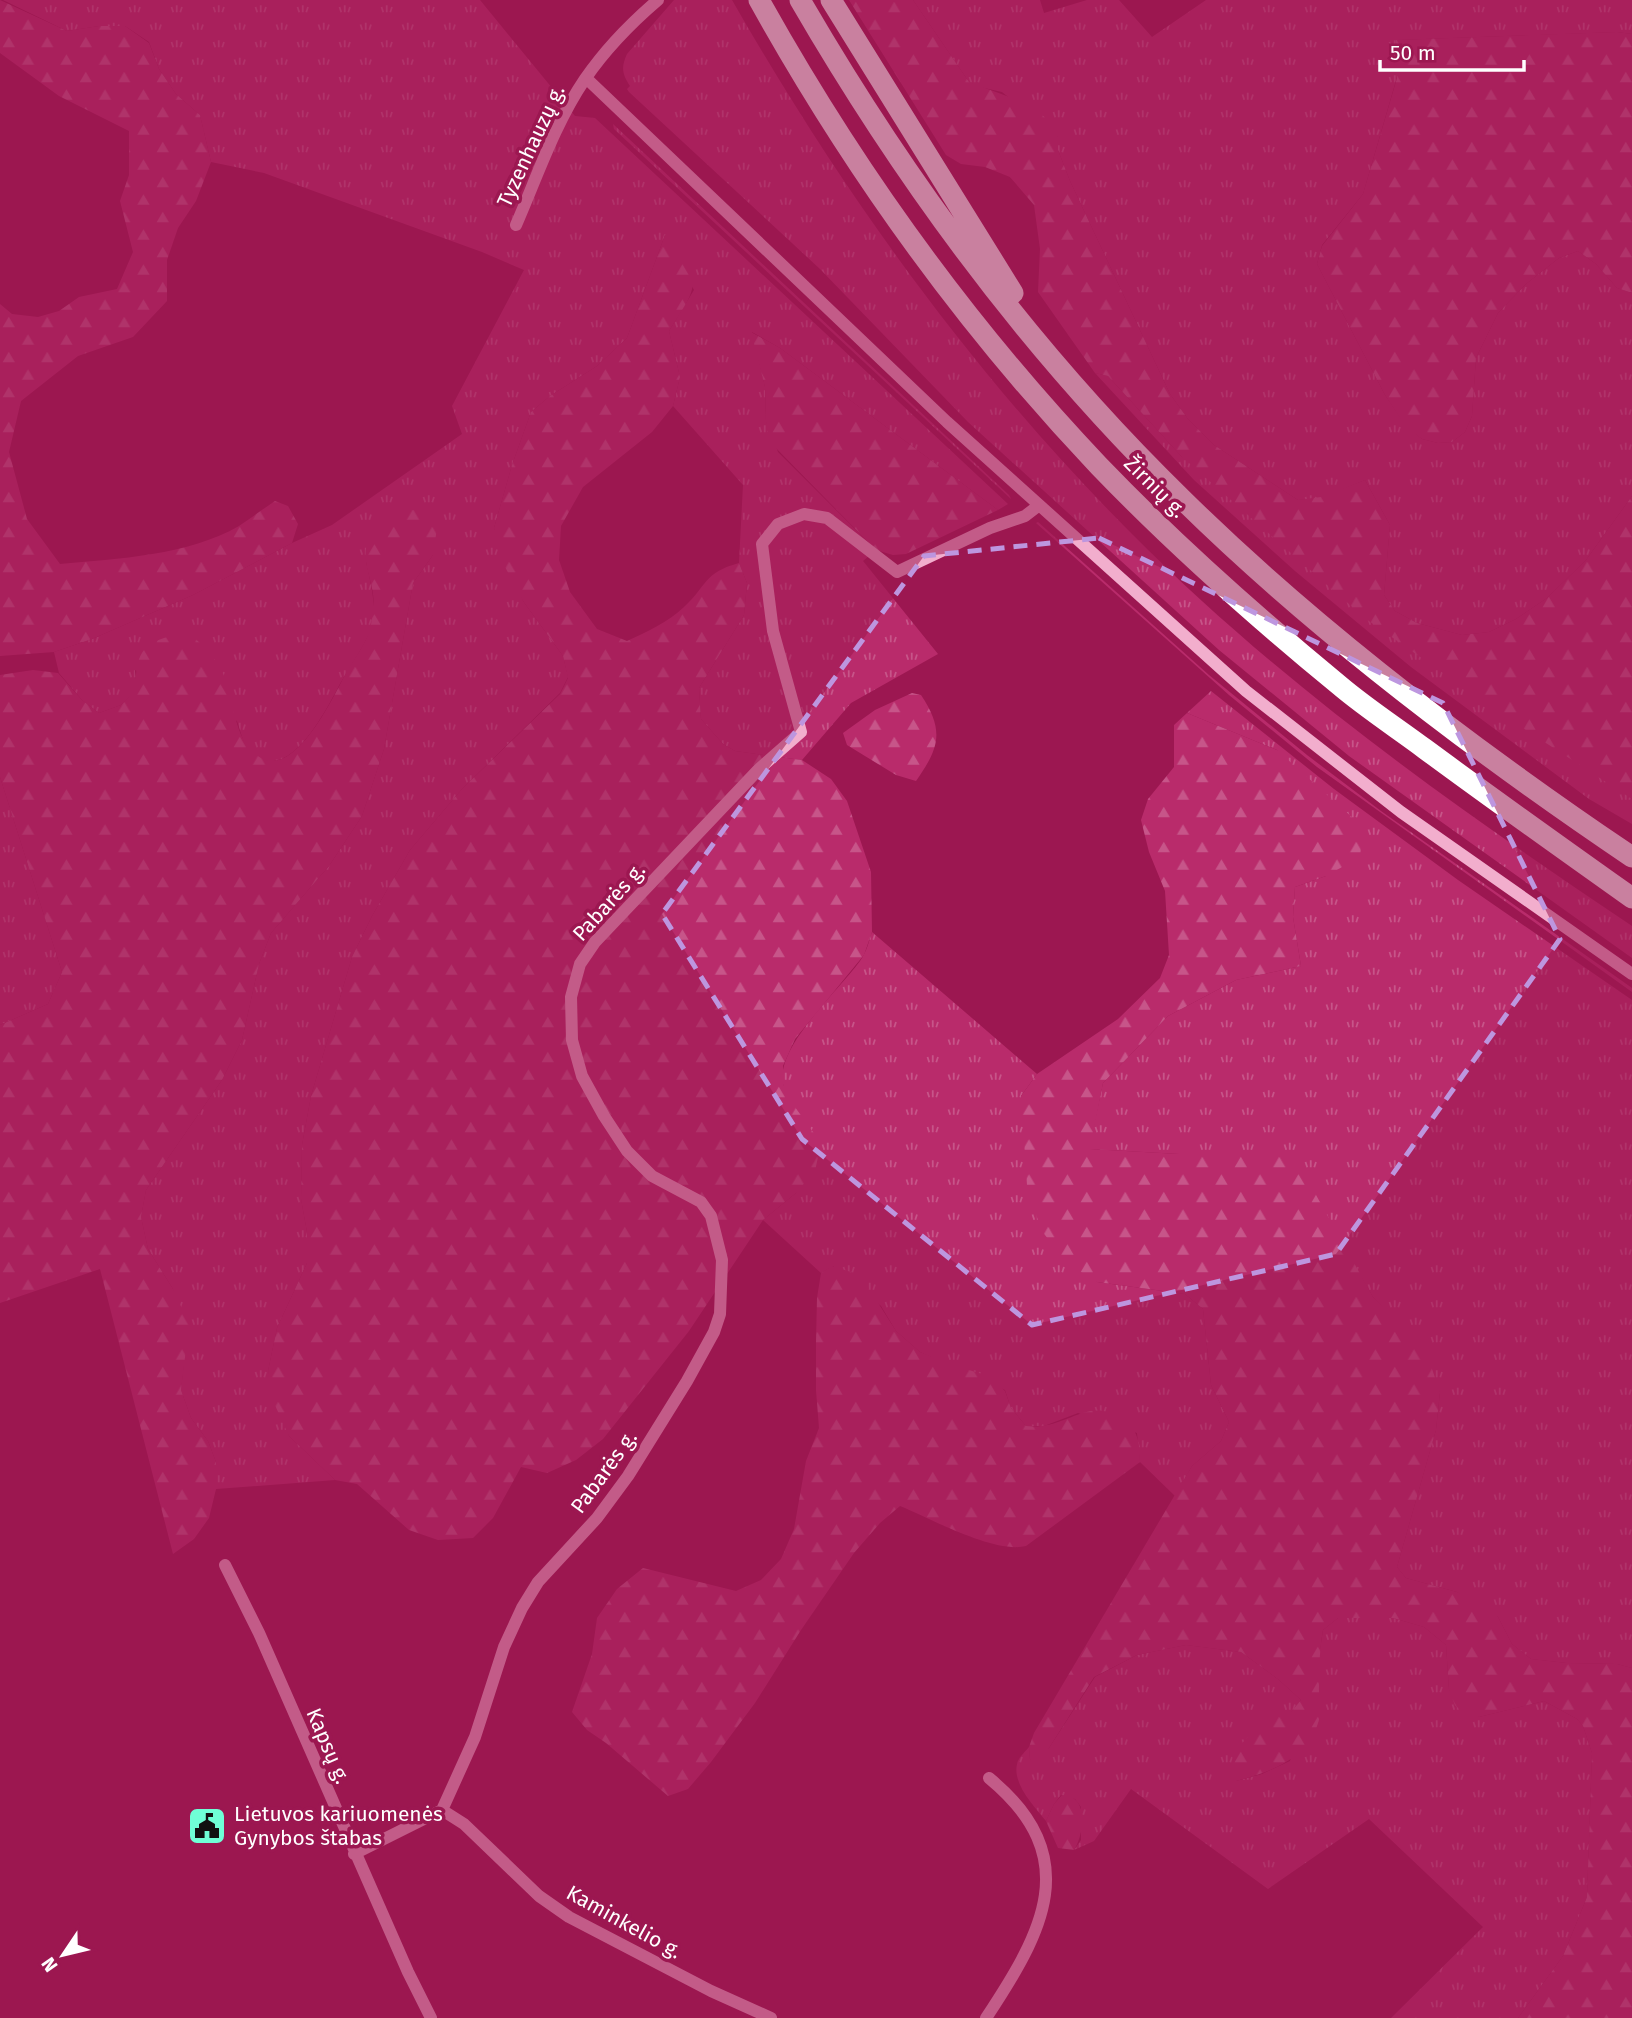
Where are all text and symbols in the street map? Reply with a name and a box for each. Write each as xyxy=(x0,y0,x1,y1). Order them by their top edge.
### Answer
scale bar xyxy=(1380,28,1524,72)
text: 50 m xyxy=(1390,40,1436,66)
street label: Tyzenhauzų g. xyxy=(491,81,571,211)
street label: Žirnių g. xyxy=(1119,451,1191,523)
street label: Pabarės g. xyxy=(567,857,651,947)
street label: Pabarės g. xyxy=(565,1425,643,1519)
street label: Kapsų g. xyxy=(300,1704,356,1788)
place label: Lietuvos kariuomenės Gynybos štabas xyxy=(234,1801,443,1851)
public building icon: Lietuvos kariuomenės Gynybos štabas xyxy=(186,1805,228,1847)
street label: Kaminkelio g. xyxy=(562,1880,686,1964)
north arrow xyxy=(28,1920,98,1990)
text: N xyxy=(36,1953,63,1976)

